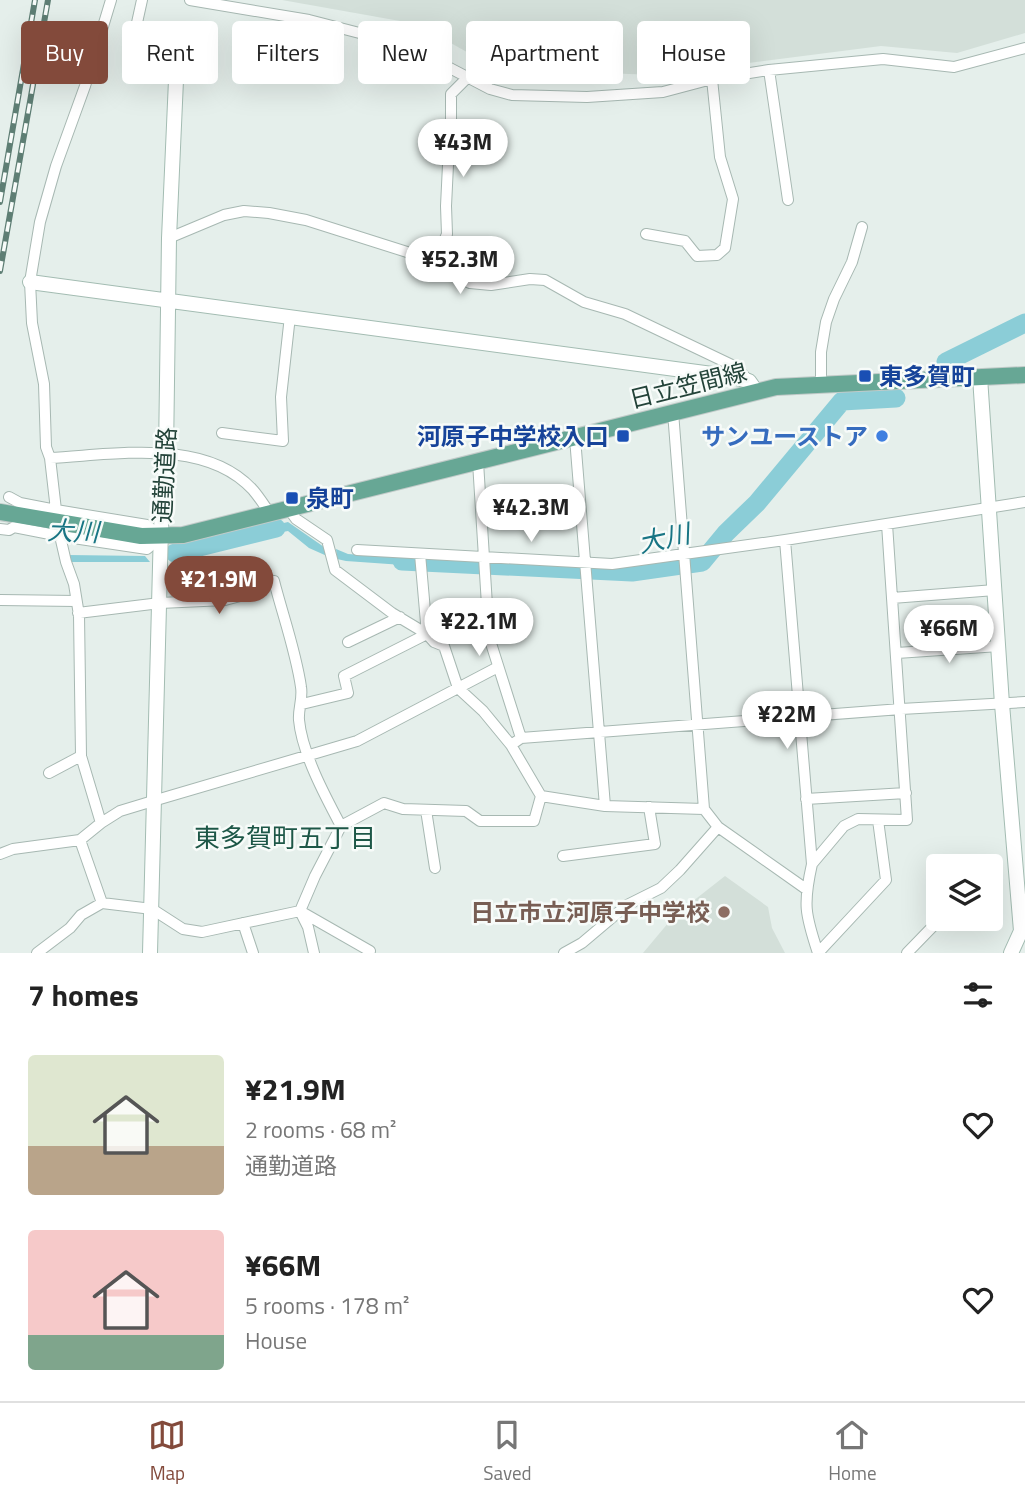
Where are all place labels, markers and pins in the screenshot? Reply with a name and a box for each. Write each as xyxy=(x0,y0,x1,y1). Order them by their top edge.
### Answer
pin: ¥43M xyxy=(422,120,504,179)
pin: ¥52.3M xyxy=(403,236,517,296)
place label: 東多賀町 xyxy=(879,358,975,394)
marker: 東多賀町 xyxy=(857,368,873,384)
place label: 河原子中学校入口 xyxy=(417,418,609,454)
place label: サンユーストア xyxy=(701,418,868,454)
marker: 河原子中学校入口 xyxy=(615,428,631,444)
marker: サンユーストア xyxy=(874,428,890,444)
place label: 泉町 xyxy=(306,480,354,516)
pin: ¥42.3M xyxy=(474,484,588,544)
marker: 泉町 xyxy=(284,490,300,506)
pin: ¥21.9M xyxy=(162,556,276,616)
pin: ¥22.1M xyxy=(422,598,536,658)
pin: ¥66M xyxy=(908,606,990,665)
pin: ¥22M xyxy=(746,692,828,751)
place label: 日立市立河原子中学校 xyxy=(470,894,710,930)
marker: 日立市立河原子中学校 xyxy=(716,904,732,920)

